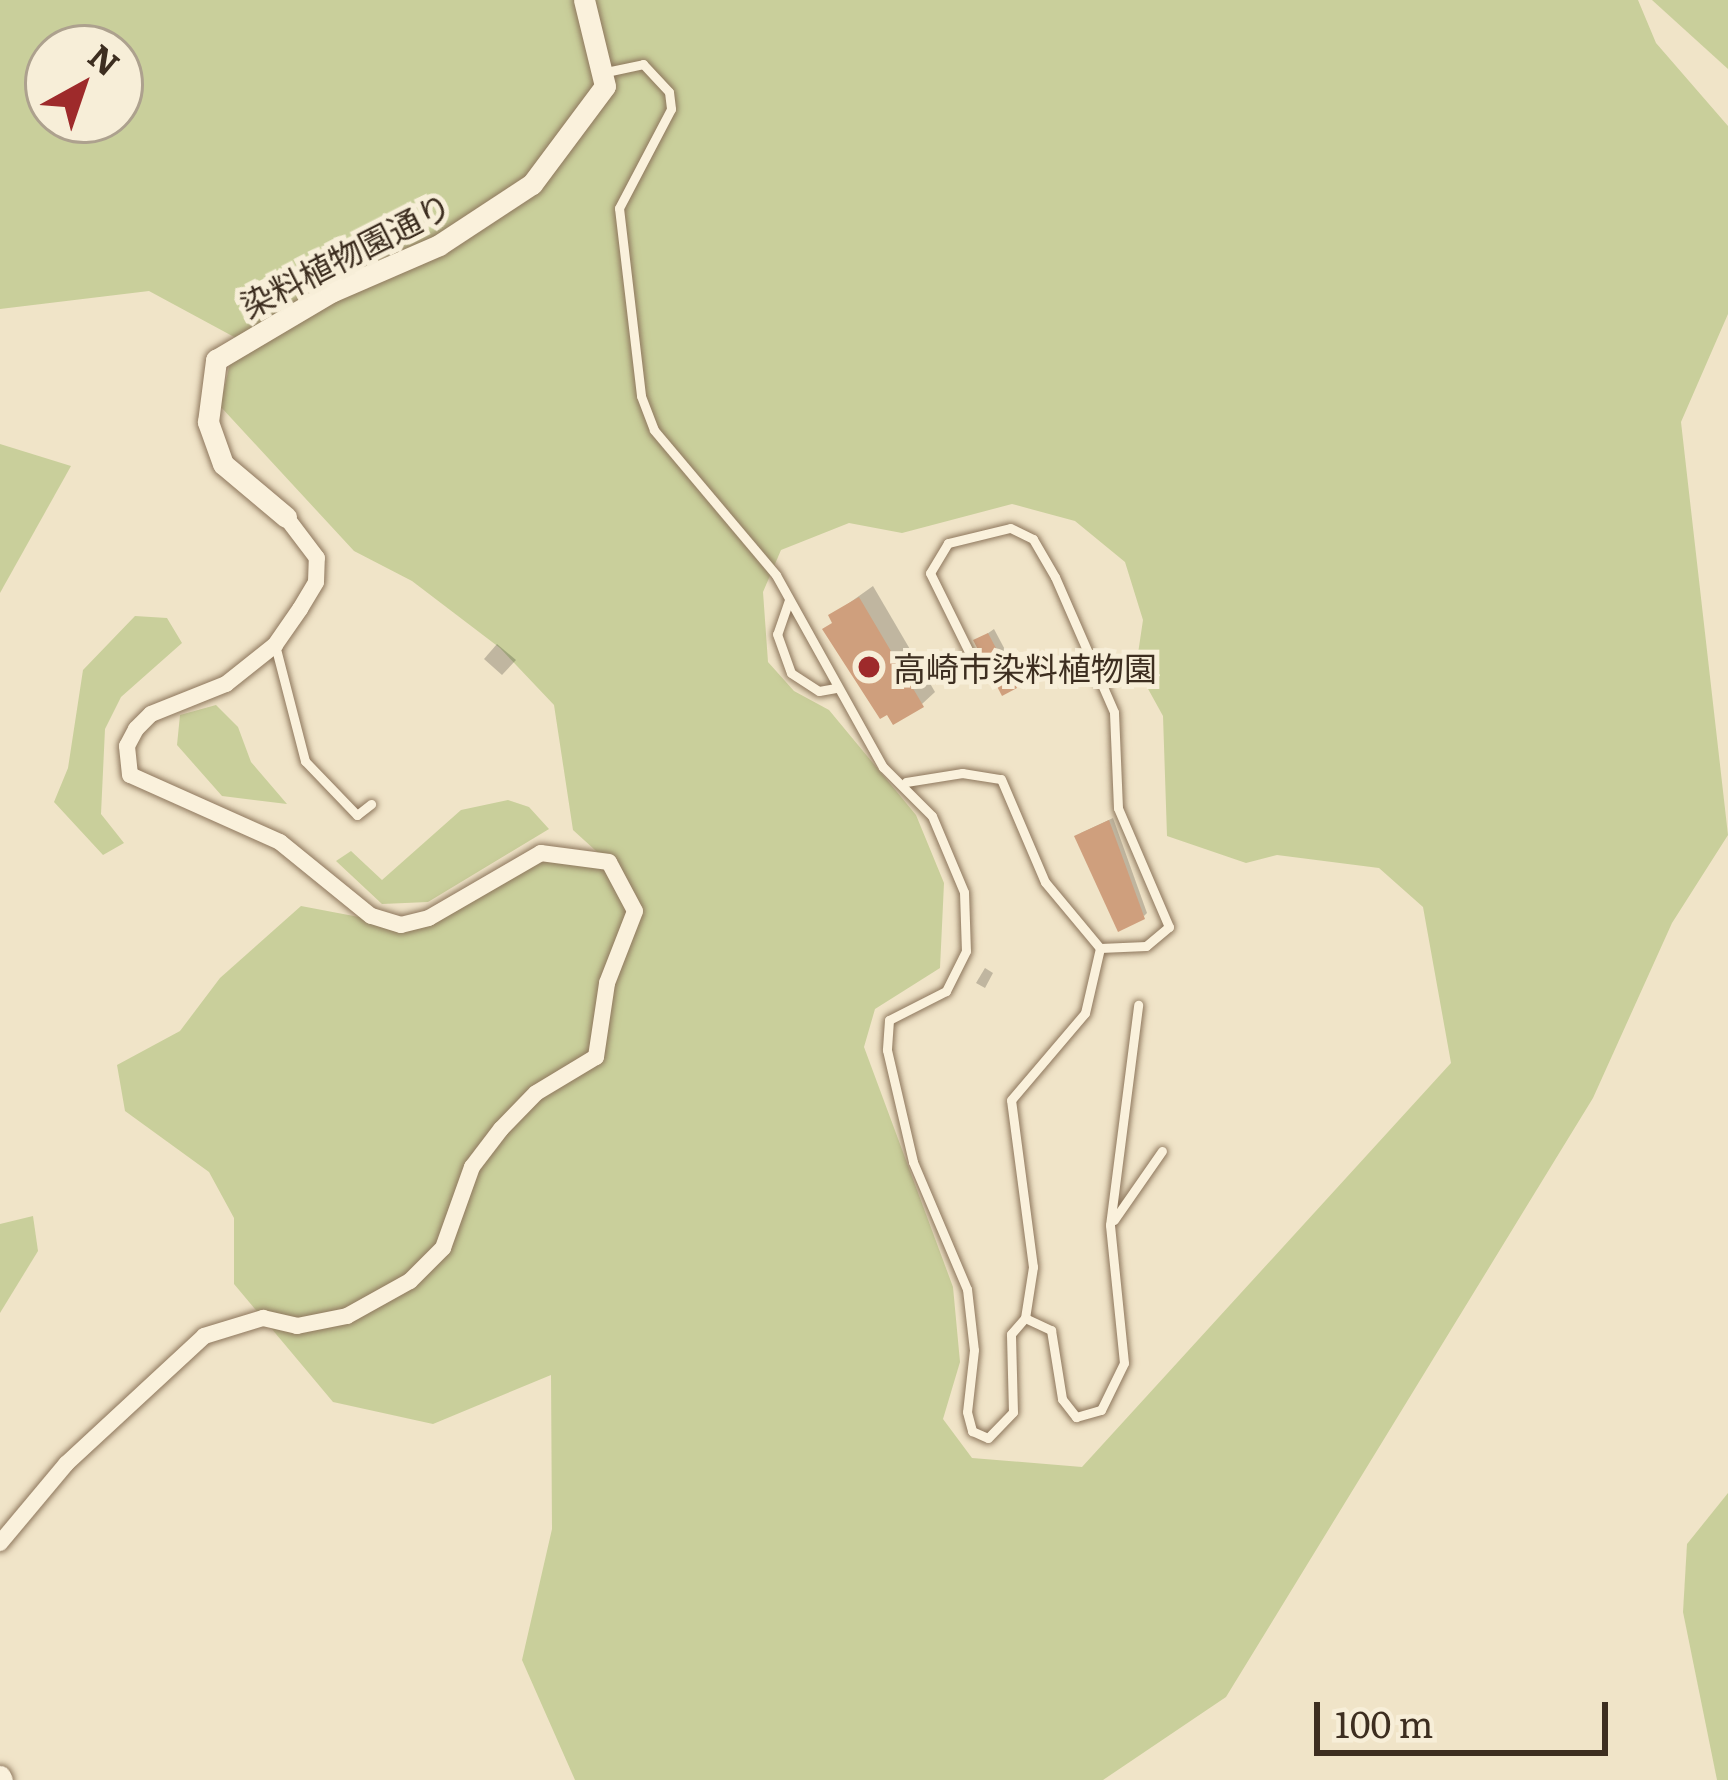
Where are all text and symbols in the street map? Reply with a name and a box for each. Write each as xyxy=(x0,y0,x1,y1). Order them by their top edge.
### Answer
north arrow xyxy=(24,24,144,144)
text: N xyxy=(79,31,132,86)
street label: 染料植物園通り xyxy=(233,184,457,324)
place label: 高崎市染料植物園 xyxy=(893,647,1157,687)
marker: 高崎市染料植物園 xyxy=(856,654,882,680)
scale bar xyxy=(1320,1678,1614,1752)
text: 100 m xyxy=(1335,1696,1433,1749)

